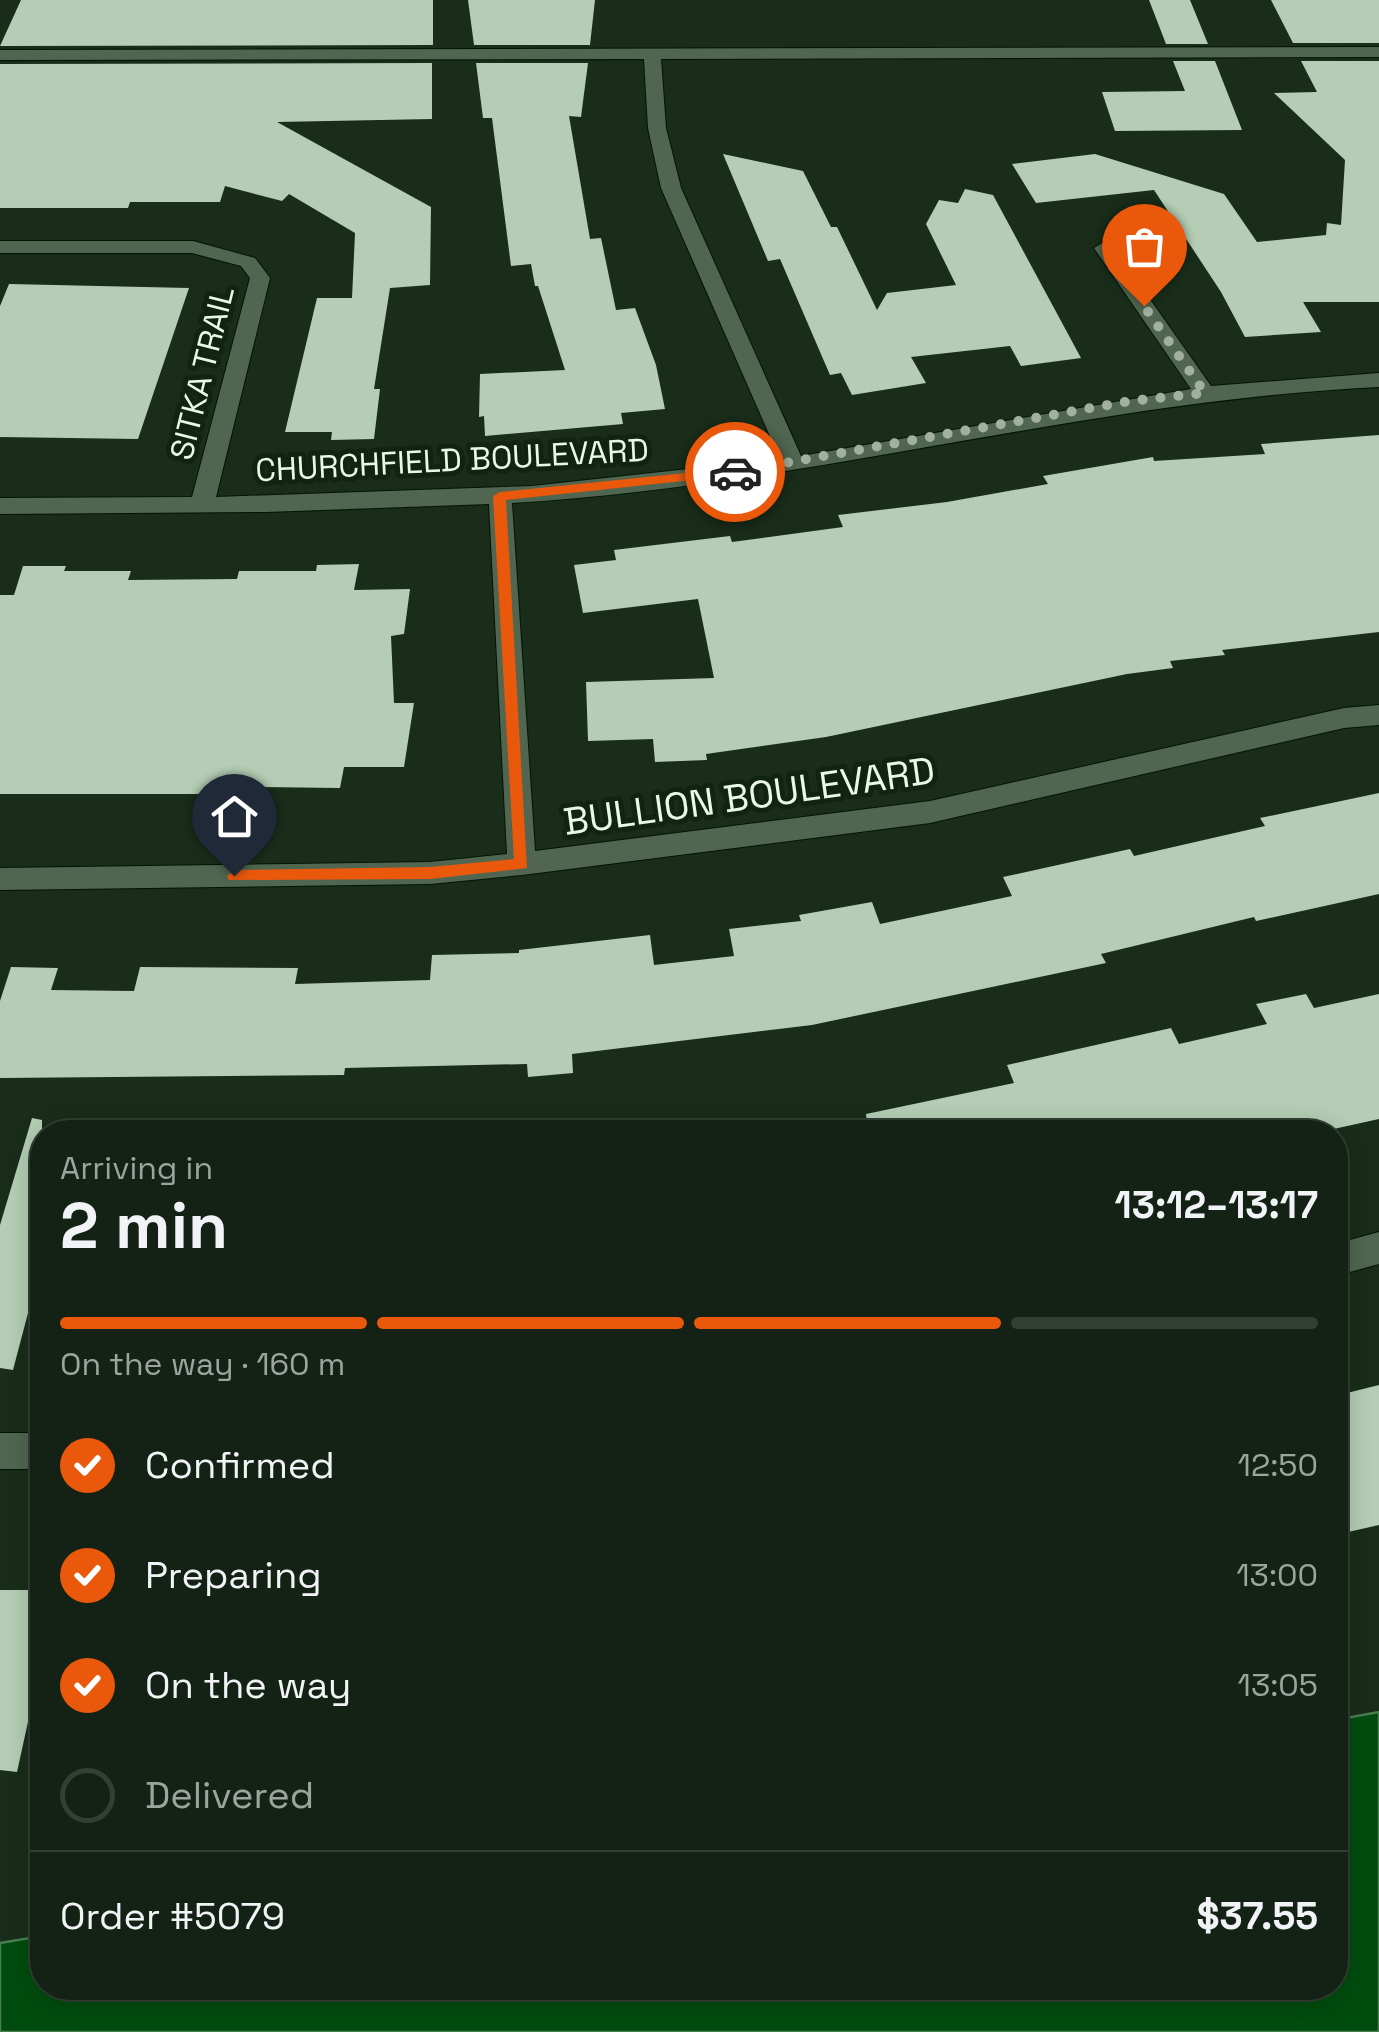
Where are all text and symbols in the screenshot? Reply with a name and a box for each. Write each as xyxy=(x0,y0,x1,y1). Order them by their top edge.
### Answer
pin xyxy=(1102,204,1187,307)
icon: bag xyxy=(1117,219,1172,274)
street label: SITKA TRAIL xyxy=(161,282,243,464)
courier xyxy=(685,422,785,522)
street label: CHURCHFIELD BOULEVARD xyxy=(254,430,650,490)
icon: car xyxy=(708,445,763,500)
street label: BULLION BOULEVARD xyxy=(560,746,938,846)
pin xyxy=(192,774,277,877)
icon: home xyxy=(207,789,262,844)
text: Arriving in xyxy=(60,1148,213,1188)
text: 13:12–13:17 xyxy=(1115,1181,1318,1229)
text: 2 min xyxy=(60,1184,228,1267)
text: On the way · 160 m xyxy=(60,1344,345,1384)
icon: check xyxy=(60,1438,115,1493)
text: Confirmed xyxy=(145,1441,335,1489)
text: 12:50 xyxy=(1238,1445,1318,1485)
icon: check xyxy=(60,1548,115,1603)
text: Preparing xyxy=(145,1551,322,1599)
text: 13:00 xyxy=(1236,1555,1318,1595)
icon: check xyxy=(60,1658,115,1713)
text: On the way xyxy=(145,1661,351,1709)
text: 13:05 xyxy=(1238,1665,1318,1705)
text: Delivered xyxy=(145,1771,314,1819)
text: Order #5079 xyxy=(60,1892,285,1940)
text: $37.55 xyxy=(1196,1892,1318,1940)

